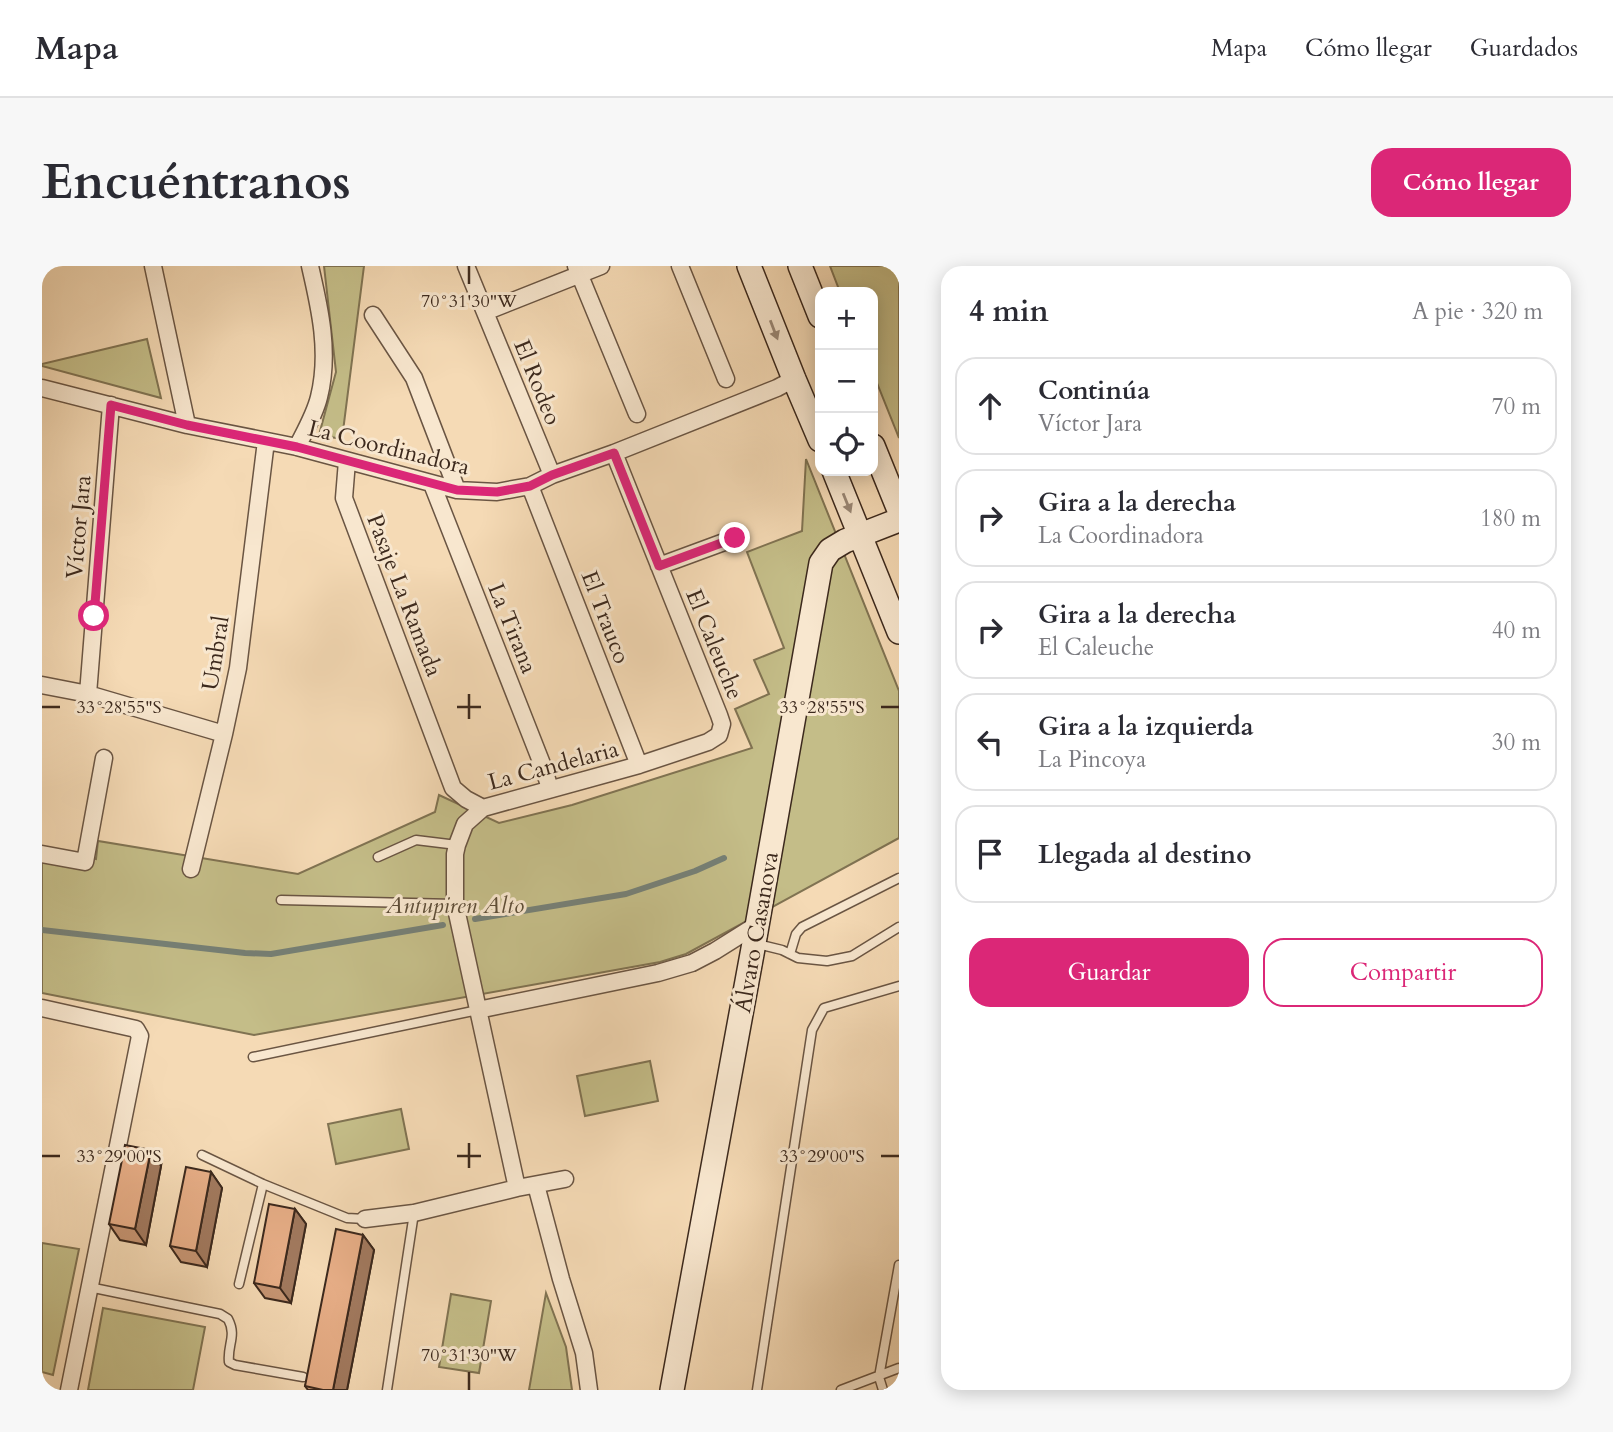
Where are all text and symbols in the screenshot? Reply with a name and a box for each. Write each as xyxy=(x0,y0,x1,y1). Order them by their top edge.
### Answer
text: Mapa xyxy=(35,26,119,71)
text: Mapa xyxy=(1211,32,1267,65)
text: Cómo llegar xyxy=(1305,32,1432,65)
text: Guardados xyxy=(1470,32,1578,65)
button: Cómo llegar xyxy=(1371,148,1571,217)
text: Encuéntranos xyxy=(42,149,351,216)
map controls xyxy=(815,287,878,476)
button: + xyxy=(815,287,878,350)
text: 70°31'30"W xyxy=(421,289,517,314)
text: 4 min xyxy=(969,291,1049,332)
text: A pie · 320 m xyxy=(1412,296,1543,327)
one-way arrow xyxy=(769,319,780,340)
street label: El Rodeo xyxy=(506,335,569,430)
button: − xyxy=(815,350,878,413)
text: Continúa xyxy=(1038,373,1150,408)
icon: ahead xyxy=(971,387,1009,425)
text: 70 m xyxy=(1492,391,1541,422)
text: Víctor Jara xyxy=(1038,408,1142,439)
street label: La Coordinadora xyxy=(305,412,473,483)
button: locate xyxy=(815,413,878,476)
street label: Víctor Jara xyxy=(59,474,98,580)
text: Gira a la derecha xyxy=(1038,485,1236,520)
one-way arrow xyxy=(842,492,853,513)
icon: right xyxy=(971,499,1009,537)
text: 180 m xyxy=(1480,503,1541,534)
street label: Pasaje La Ramada xyxy=(359,509,450,681)
text: La Coordinadora xyxy=(1038,520,1204,551)
route end xyxy=(719,522,750,553)
street label: El Trauco xyxy=(574,566,637,668)
street label: La Tirana xyxy=(480,578,545,678)
street label: El Caleuche xyxy=(678,584,751,704)
text: Gira a la derecha xyxy=(1038,597,1236,632)
route start xyxy=(78,600,109,631)
icon: right xyxy=(971,611,1009,649)
street label: Umbral xyxy=(194,614,237,692)
text: 40 m xyxy=(1492,615,1541,646)
text: El Caleuche xyxy=(1038,632,1154,663)
text: 33°28'55"S xyxy=(77,695,161,720)
text: 33°28'55"S xyxy=(780,695,864,720)
text: Gira a la izquierda xyxy=(1038,709,1254,744)
icon: left xyxy=(971,723,1009,761)
text: 30 m xyxy=(1492,727,1541,758)
street label: La Candelaria xyxy=(484,733,622,798)
text: La Pincoya xyxy=(1038,744,1146,775)
icon: arrive xyxy=(971,835,1009,873)
text: Llegada al destino xyxy=(1038,837,1252,872)
street label: Álvaro Casanova xyxy=(727,849,786,1015)
park label: Antupiren Alto xyxy=(385,890,525,921)
button: Guardar xyxy=(969,938,1249,1007)
button: Compartir xyxy=(1263,938,1543,1007)
text: 33°29'00"S xyxy=(77,1144,161,1169)
text: 33°29'00"S xyxy=(780,1144,864,1169)
text: 70°31'30"W xyxy=(421,1343,517,1368)

